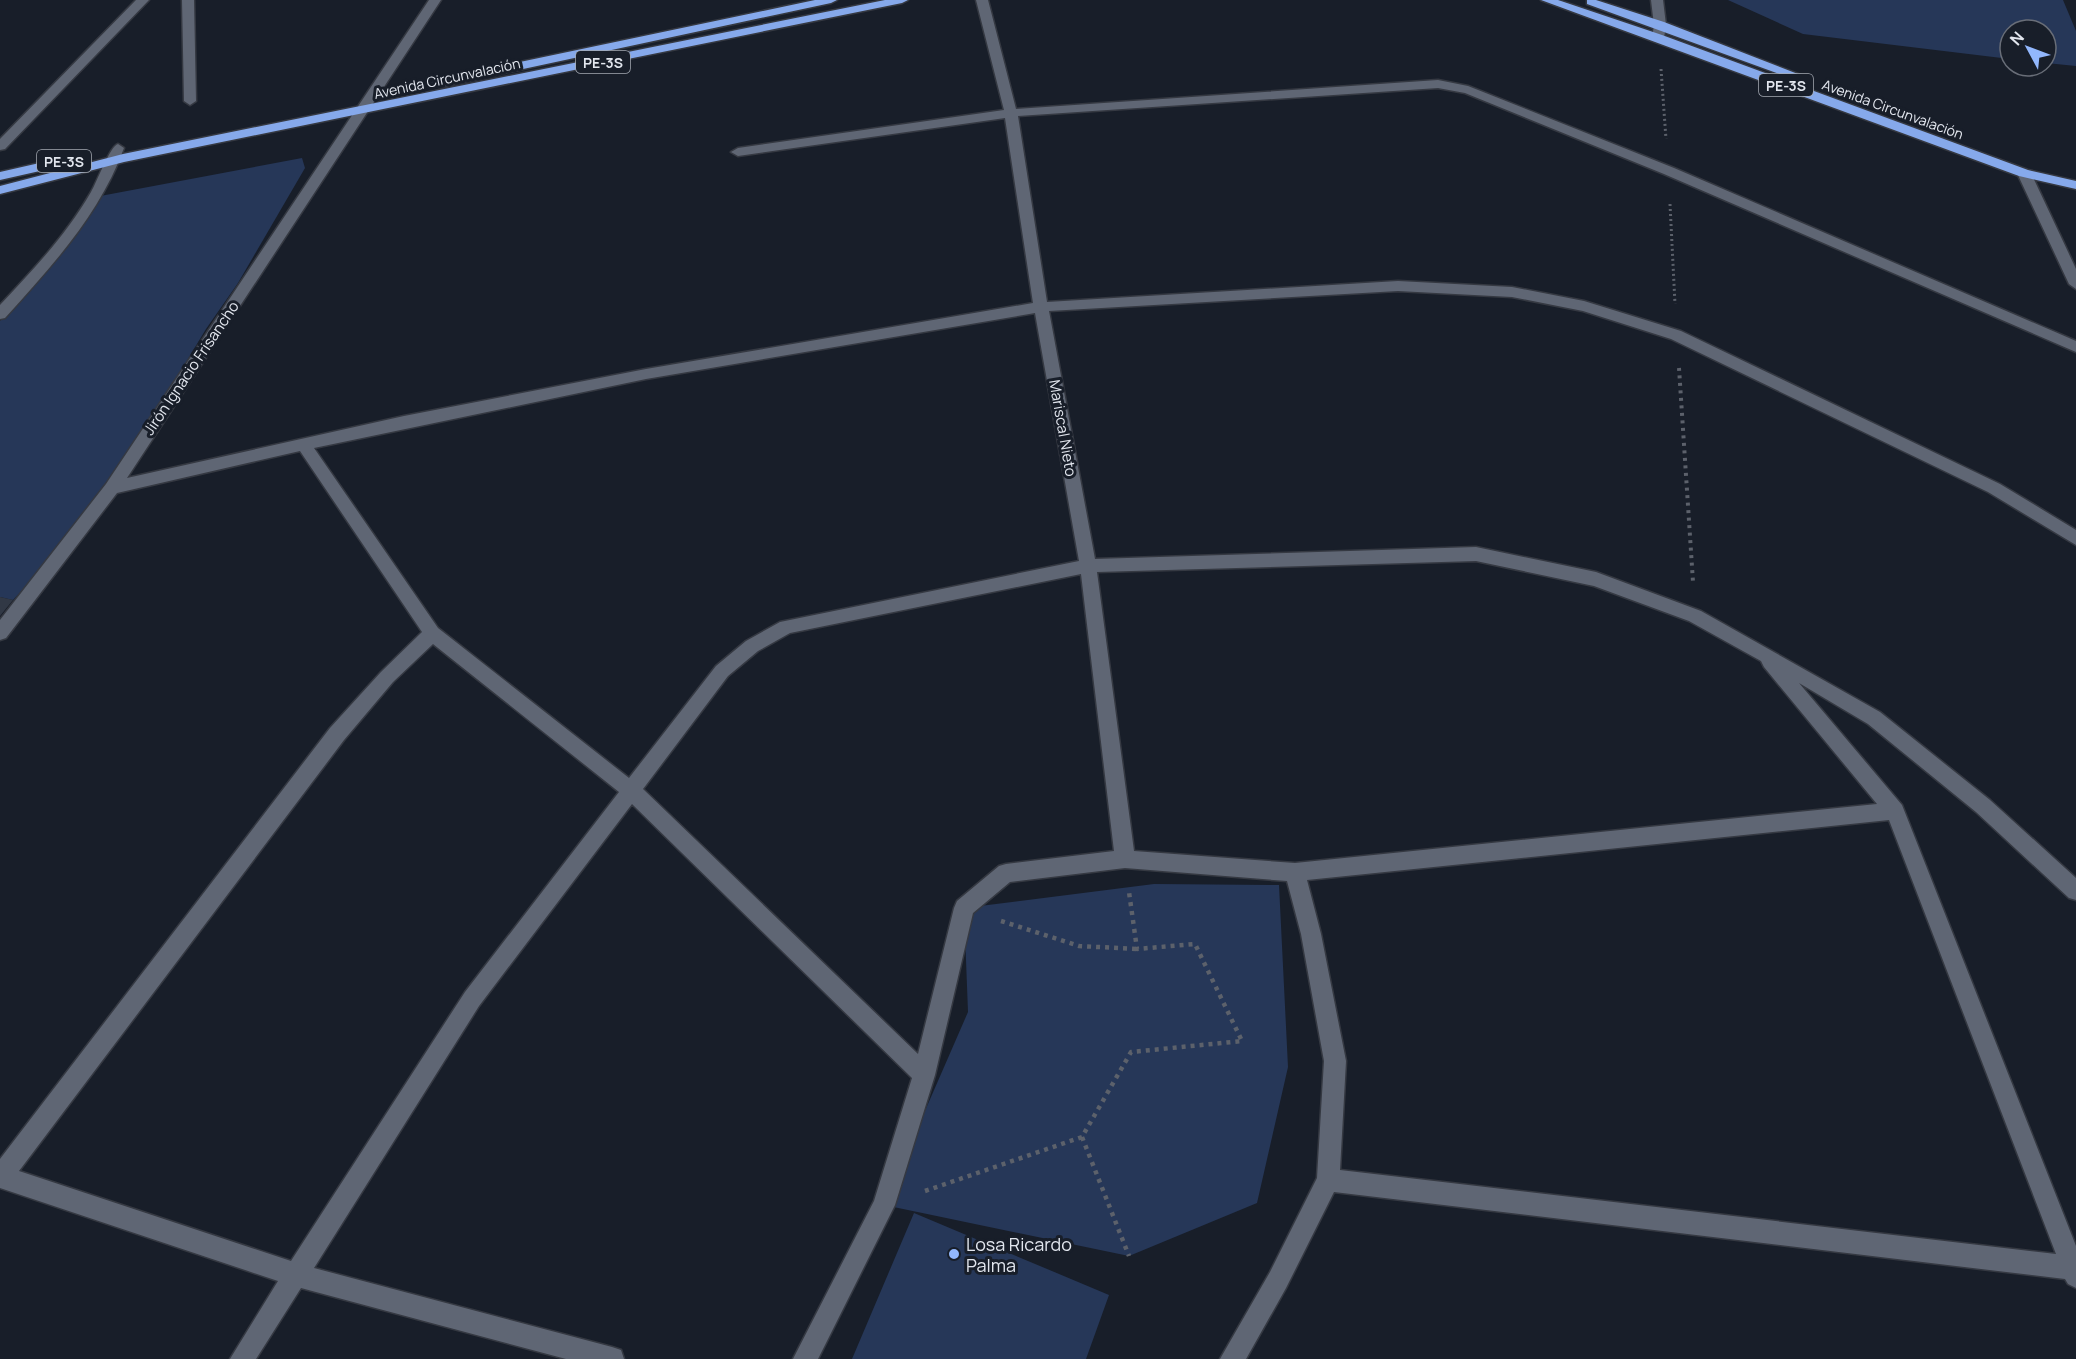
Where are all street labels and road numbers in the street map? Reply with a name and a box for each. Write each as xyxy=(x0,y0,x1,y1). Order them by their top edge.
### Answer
road number: PE-3S xyxy=(576,51,630,73)
street label: Avenida Circunvalación xyxy=(372,53,522,103)
road number: PE-3S xyxy=(1759,74,1813,96)
street label: Avenida Circunvalación xyxy=(1820,75,1966,143)
road number: PE-3S xyxy=(37,150,91,172)
street label: Jirón Ignacio Frisancho xyxy=(138,297,244,439)
street label: Mariscal Nieto xyxy=(1044,378,1082,478)

